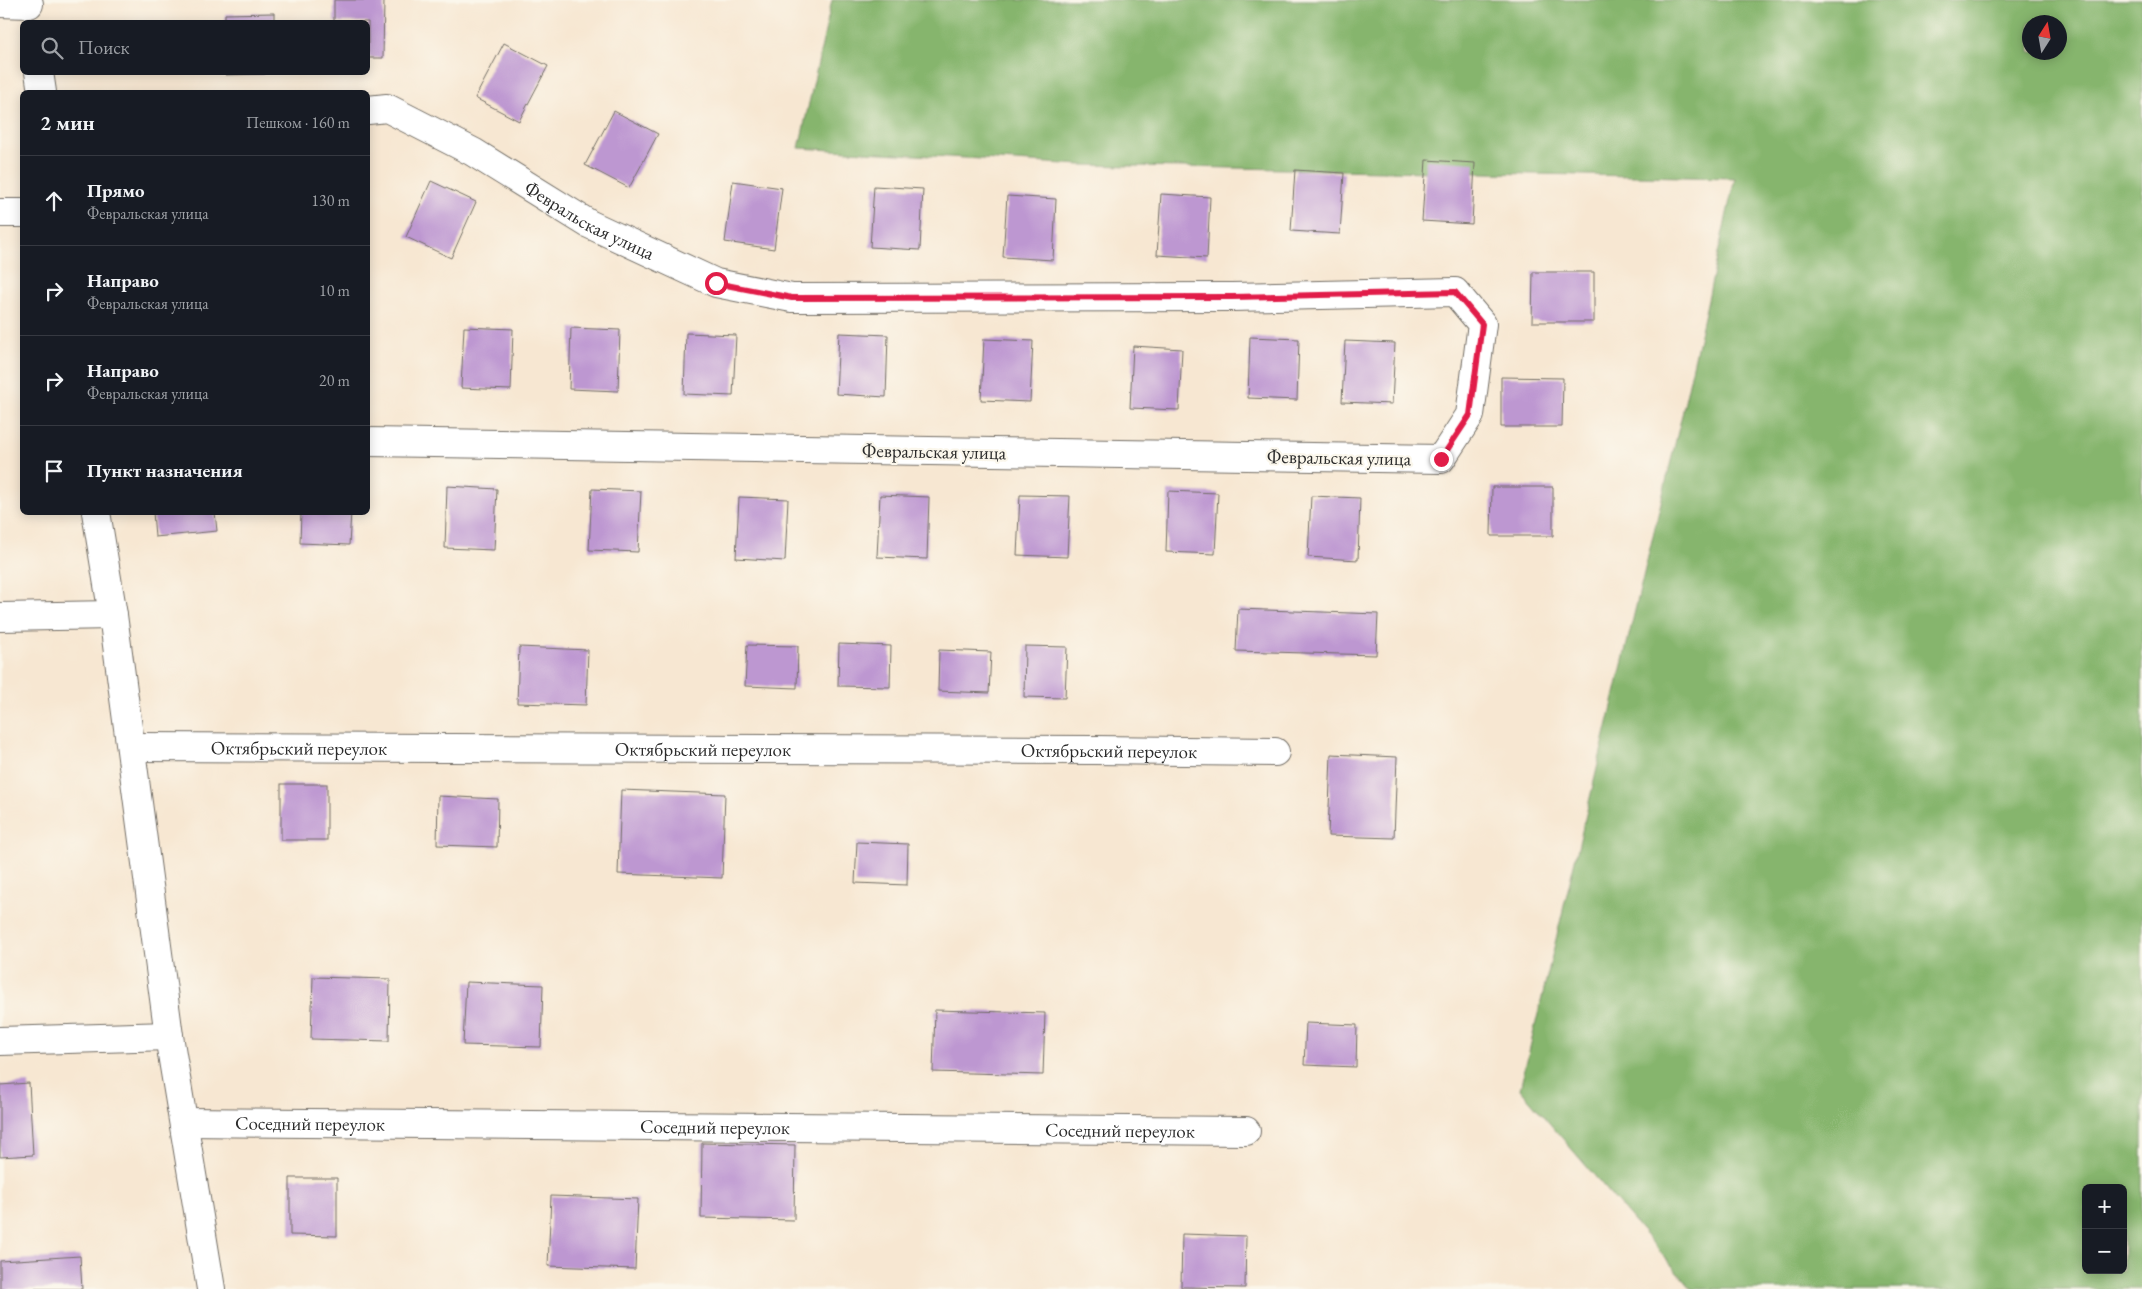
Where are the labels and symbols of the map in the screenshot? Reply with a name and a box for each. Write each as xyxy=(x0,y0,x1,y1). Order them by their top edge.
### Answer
north arrow xyxy=(2022,15,2067,60)
street label: Февральская улица xyxy=(520,175,659,266)
route start xyxy=(705,272,728,295)
street label: Февральская улица xyxy=(862,438,1007,465)
street label: Февральская улица xyxy=(1267,444,1412,471)
route end xyxy=(1430,448,1453,471)
street label: Октябрьский переулок xyxy=(211,735,387,761)
street label: Октябрьский переулок xyxy=(615,737,791,762)
street label: Октябрьский переулок xyxy=(1021,738,1197,764)
street label: Соседний переулок xyxy=(235,1110,385,1137)
street label: Соседний переулок xyxy=(640,1114,790,1140)
street label: Соседний переулок xyxy=(1045,1117,1195,1144)

